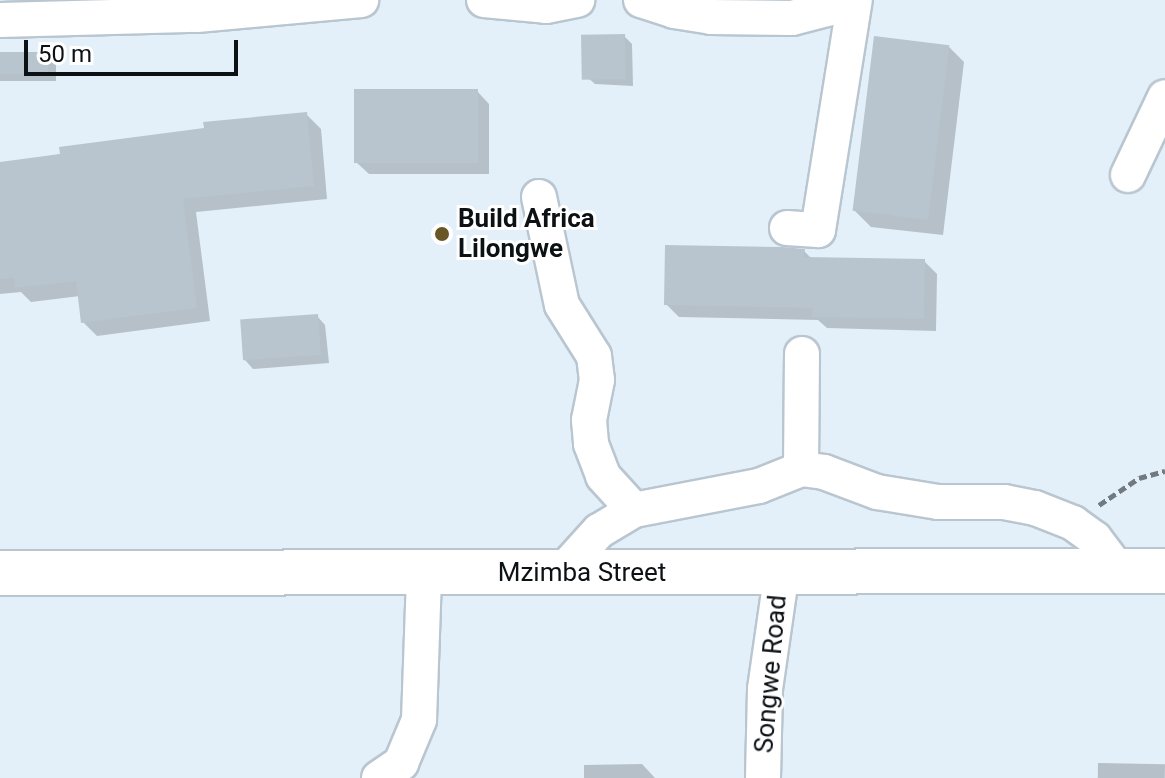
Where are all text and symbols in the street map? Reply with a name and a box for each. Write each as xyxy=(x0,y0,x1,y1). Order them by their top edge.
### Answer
scale bar xyxy=(28,24,242,74)
text: 50 m xyxy=(38,40,92,68)
place label: Build Africa Lilongwe xyxy=(458,203,595,264)
marker: Build Africa Lilongwe xyxy=(433,225,451,243)
street label: Mzimba Street xyxy=(498,557,666,589)
street label: Songwe Road xyxy=(749,594,793,754)

